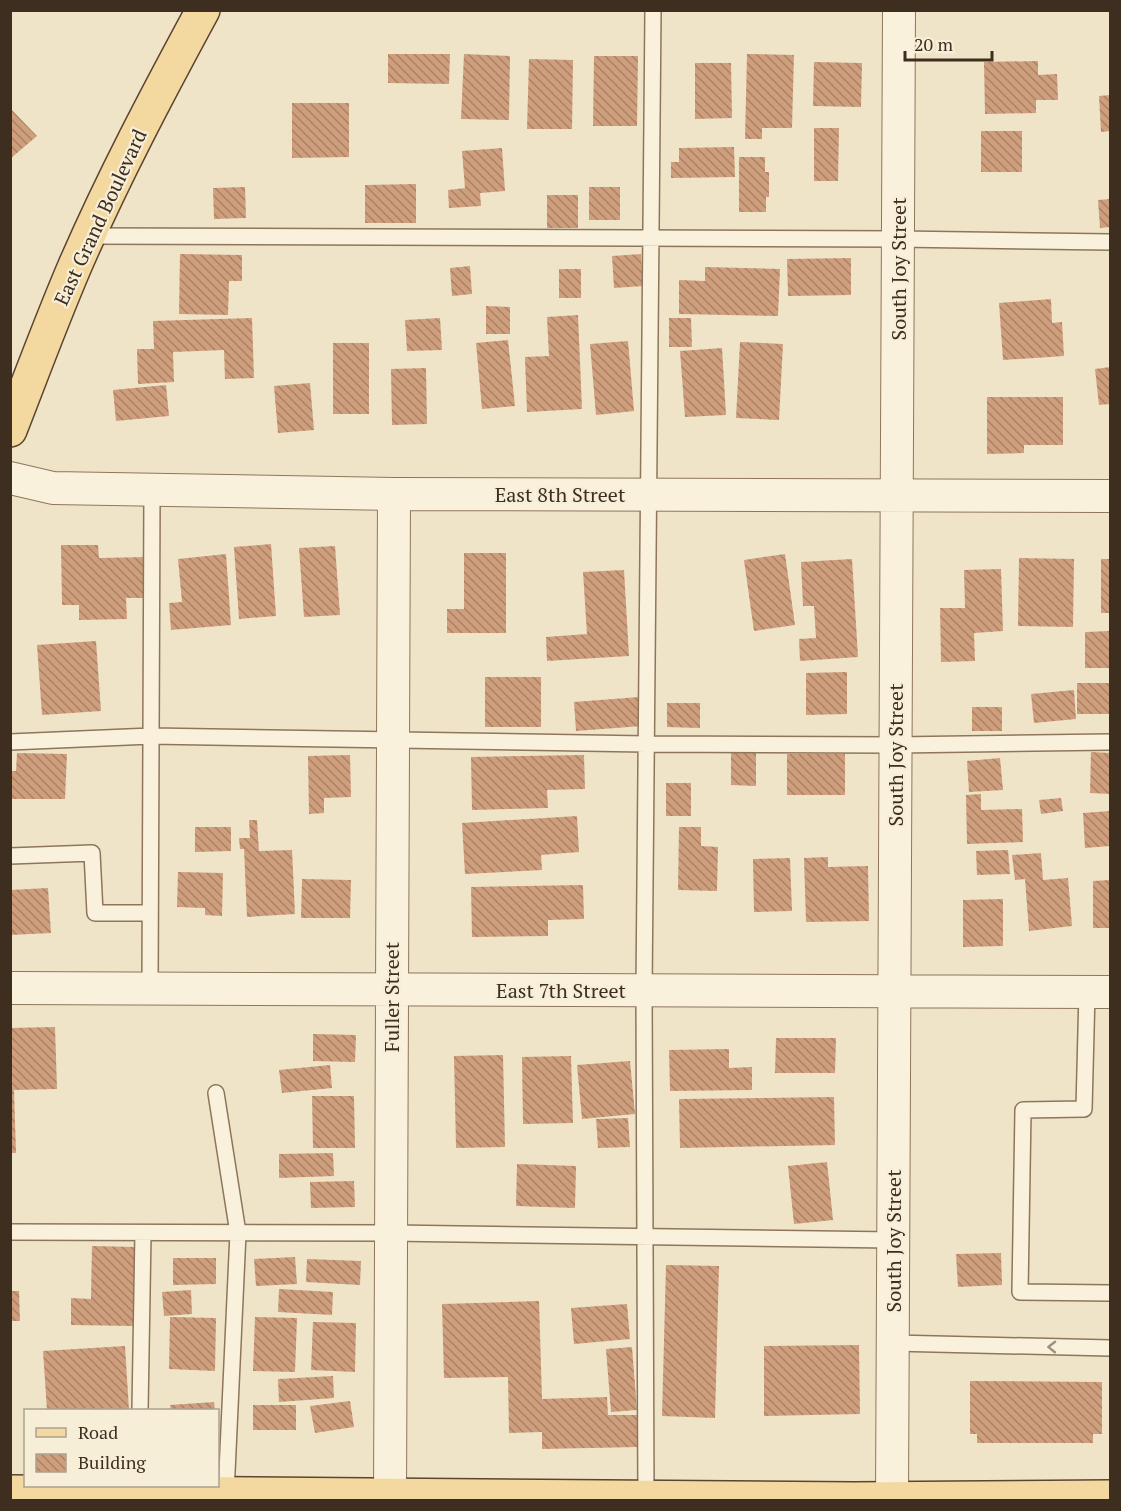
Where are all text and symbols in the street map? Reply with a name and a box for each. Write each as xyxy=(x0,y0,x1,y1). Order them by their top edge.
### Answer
scale bar xyxy=(905,24,992,62)
text: 20 m xyxy=(914,32,954,56)
street label: East Grand Boulevard xyxy=(47,124,153,310)
street label: South Joy Street xyxy=(885,197,912,341)
street label: East 8th Street xyxy=(495,481,626,508)
street label: South Joy Street xyxy=(882,683,909,827)
street label: Fuller Street xyxy=(378,941,405,1052)
street label: East 7th Street xyxy=(496,977,627,1004)
street label: South Joy Street xyxy=(880,1169,907,1313)
one-way arrow xyxy=(1048,1341,1057,1353)
legend xyxy=(24,1409,219,1487)
text: Road xyxy=(78,1420,118,1444)
text: Building xyxy=(78,1450,146,1474)

